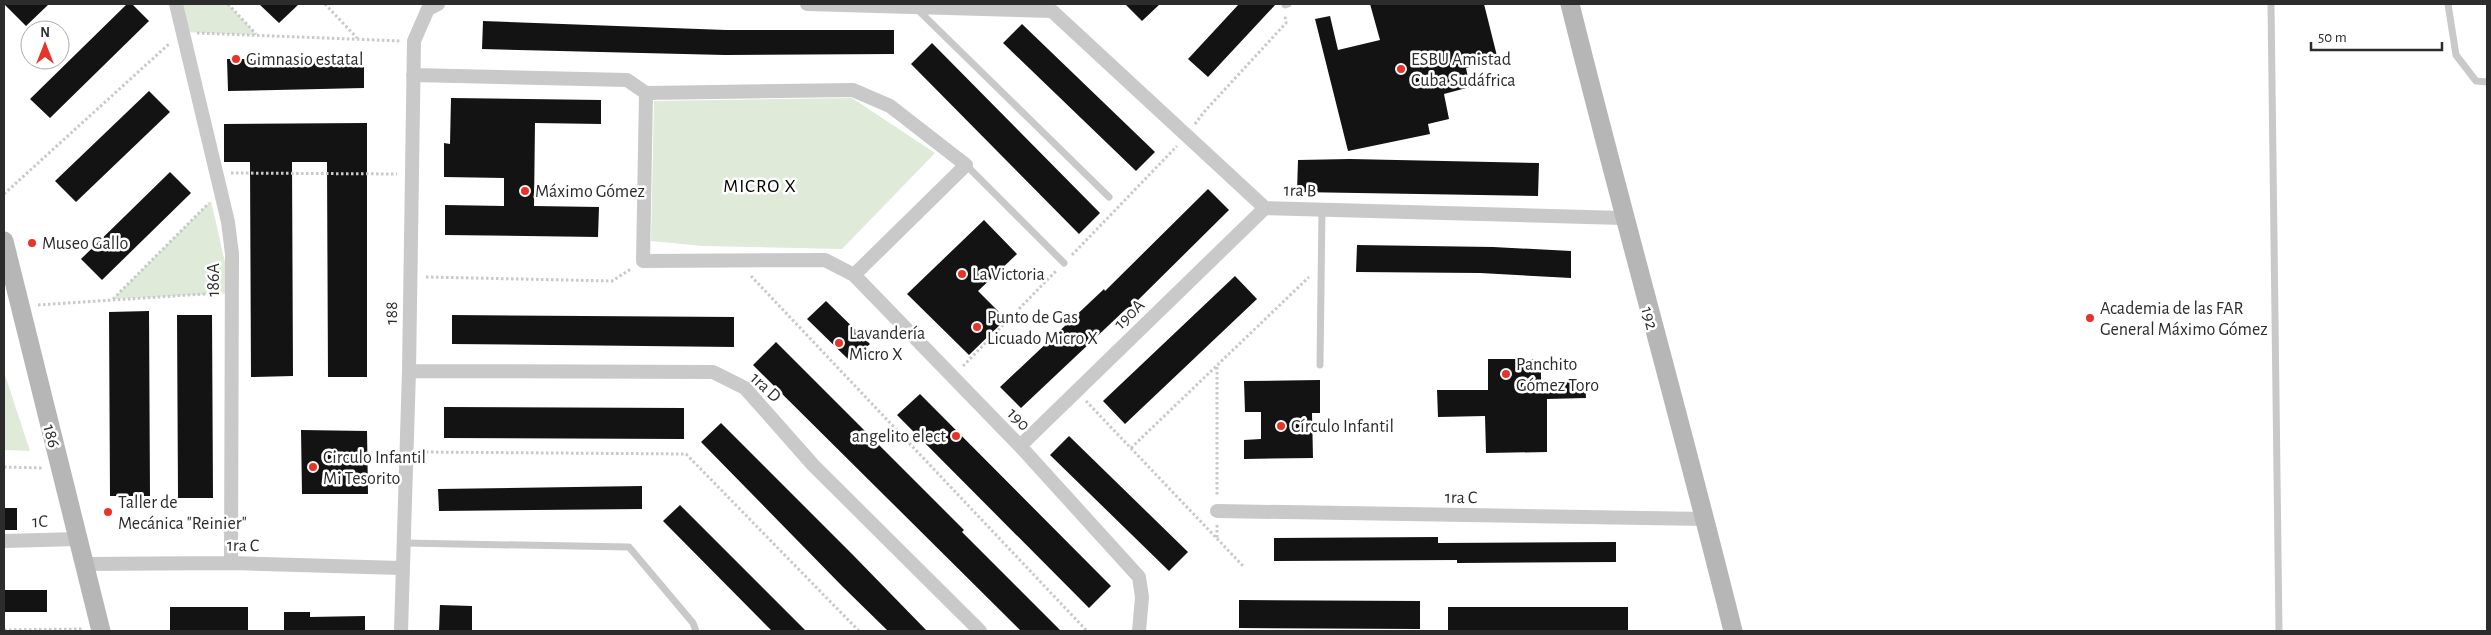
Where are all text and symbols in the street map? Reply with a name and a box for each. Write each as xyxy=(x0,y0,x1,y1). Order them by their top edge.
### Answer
north arrow xyxy=(20,20,70,70)
scale bar xyxy=(2311,20,2442,52)
text: N xyxy=(40,26,50,40)
text: 50 m xyxy=(2318,30,2347,45)
place label: Gimnasio estatal xyxy=(246,51,363,69)
place label: ESBU Amistad Cuba Sudáfrica xyxy=(1411,51,1516,90)
marker: Gimnasio estatal xyxy=(230,53,242,65)
marker: ESBU Amistad Cuba Sudáfrica xyxy=(1395,63,1407,75)
district label: MICRO X xyxy=(723,177,797,196)
street label: 1ra B xyxy=(1283,181,1317,201)
place label: Máximo Gómez xyxy=(535,183,645,201)
marker: Máximo Gómez xyxy=(519,185,531,197)
place label: Museo Gallo xyxy=(42,235,129,253)
marker: Museo Gallo xyxy=(26,237,38,249)
street label: 186A xyxy=(205,263,223,297)
place label: La Victoria xyxy=(972,266,1045,284)
marker: La Victoria xyxy=(956,268,968,280)
street label: 190A xyxy=(1111,296,1149,333)
place label: Academia de las FAR General Máximo Gómez xyxy=(2100,300,2268,339)
street label: 188 xyxy=(383,301,401,325)
street label: 192 xyxy=(1637,305,1661,332)
place label: Punto de Gas Licuado Micro X xyxy=(987,309,1098,348)
marker: Academia de las FAR General Máximo Gómez xyxy=(2084,312,2096,324)
marker: Punto de Gas Licuado Micro X xyxy=(971,321,983,333)
place label: Lavandería Micro X xyxy=(849,325,925,364)
marker: Lavandería Micro X xyxy=(833,337,845,349)
place label: Panchito Gómez Toro xyxy=(1516,356,1599,395)
marker: Panchito Gómez Toro xyxy=(1500,368,1512,380)
street label: 1ra D xyxy=(746,369,784,406)
street label: 190 xyxy=(1003,405,1033,435)
place label: Círculo Infantil xyxy=(1291,418,1394,436)
marker: Círculo Infantil xyxy=(1275,420,1287,432)
street label: 186 xyxy=(39,423,63,450)
place label: angelito elect xyxy=(852,428,946,446)
marker: angelito elect xyxy=(950,430,962,442)
place label: Circulo Infantil Mi Tesorito xyxy=(323,449,426,488)
marker: Circulo Infantil Mi Tesorito xyxy=(307,461,319,473)
street label: 1ra C xyxy=(1445,489,1477,507)
place label: Taller de Mecánica "Reinier" xyxy=(118,494,247,533)
marker: Taller de Mecánica "Reinier" xyxy=(102,506,114,518)
street label: 1C xyxy=(32,513,48,531)
street label: 1ra C xyxy=(227,537,259,555)

